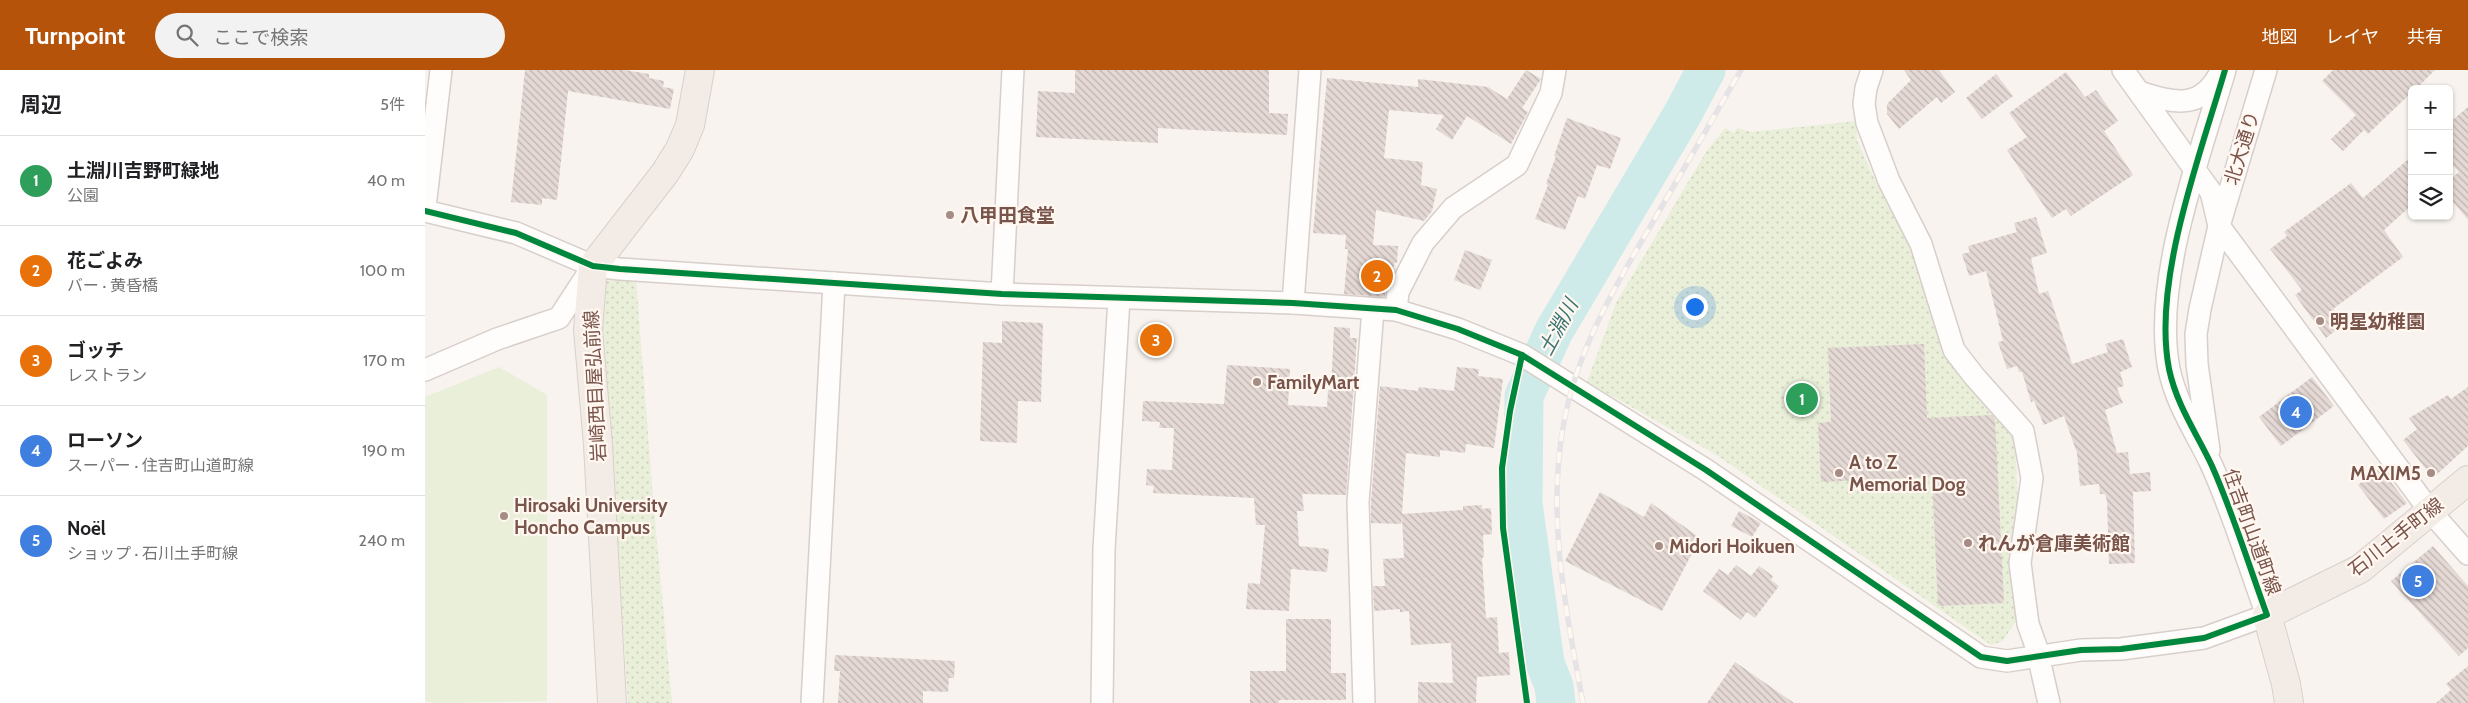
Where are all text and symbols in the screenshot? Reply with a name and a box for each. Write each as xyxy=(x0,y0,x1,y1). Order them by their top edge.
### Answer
search box xyxy=(155,13,505,58)
text: Turnpoint xyxy=(25,21,125,50)
icon: search xyxy=(173,21,201,49)
text: ここで検索 xyxy=(213,26,308,49)
text: 地図 xyxy=(2262,26,2298,48)
text: レイヤ xyxy=(2326,26,2379,48)
text: 共有 xyxy=(2407,26,2443,48)
map controls xyxy=(2408,85,2453,220)
button: + xyxy=(2408,85,2453,130)
text: 周辺 xyxy=(20,92,62,117)
text: 5件 xyxy=(380,95,405,114)
street label: 北大通り xyxy=(2220,108,2264,188)
button: − xyxy=(2408,130,2453,175)
text: 土淵川吉野町緑地 xyxy=(67,159,219,182)
text: 1 xyxy=(33,171,39,190)
text: 40 m xyxy=(367,171,405,190)
button: layers xyxy=(2408,175,2453,220)
text: 公園 xyxy=(67,186,99,205)
place label: 八甲田食堂 xyxy=(960,204,1055,227)
marker: 八甲田食堂 xyxy=(944,209,956,221)
text: 花ごよみ xyxy=(67,249,143,272)
pin: 2 xyxy=(1361,257,1393,295)
text: 2 xyxy=(32,261,40,280)
text: 100 m xyxy=(360,261,405,280)
text: バー · 黄昏橋 xyxy=(67,276,158,295)
water label: 土淵川 xyxy=(1533,293,1584,359)
your location xyxy=(1682,294,1708,320)
street label: 岩崎西目屋弘前線 xyxy=(580,309,610,463)
place label: 明星幼稚園 xyxy=(2330,310,2425,333)
marker: 明星幼稚園 xyxy=(2314,315,2326,327)
pin: 3 xyxy=(1140,321,1172,359)
text: ゴッチ xyxy=(67,339,124,362)
text: 3 xyxy=(32,351,40,370)
text: 170 m xyxy=(363,351,405,370)
text: レストラン xyxy=(67,366,147,385)
place label: FamilyMart xyxy=(1267,371,1360,394)
marker: FamilyMart xyxy=(1251,376,1263,388)
pin: 1 xyxy=(1786,380,1818,418)
pin: 4 xyxy=(2280,393,2312,431)
text: ローソン xyxy=(67,429,143,452)
text: 4 xyxy=(31,441,41,460)
text: 190 m xyxy=(362,441,405,460)
place label: A to Z Memorial Dog xyxy=(1849,451,1966,496)
text: スーパー · 住吉町山道町線 xyxy=(67,456,254,475)
place label: MAXIM5 xyxy=(2350,462,2421,485)
street label: 住吉町山道町線 xyxy=(2218,466,2286,598)
marker: A to Z Memorial Dog xyxy=(1833,467,1845,479)
marker: MAXIM5 xyxy=(2425,467,2437,479)
street label: 石川土手町線 xyxy=(2344,493,2448,581)
place label: Hirosaki University Honcho Campus xyxy=(514,494,669,539)
marker: Hirosaki University Honcho Campus xyxy=(498,510,510,522)
text: Noël xyxy=(67,517,106,540)
text: 5 xyxy=(32,531,40,550)
text: 240 m xyxy=(359,531,405,550)
place label: れんが倉庫美術館 xyxy=(1978,532,2130,555)
place label: Midori Hoikuen xyxy=(1669,535,1795,558)
marker: れんが倉庫美術館 xyxy=(1962,537,1974,549)
marker: Midori Hoikuen xyxy=(1653,540,1665,552)
text: ショップ · 石川土手町線 xyxy=(67,544,238,563)
pin: 5 xyxy=(2402,562,2434,600)

